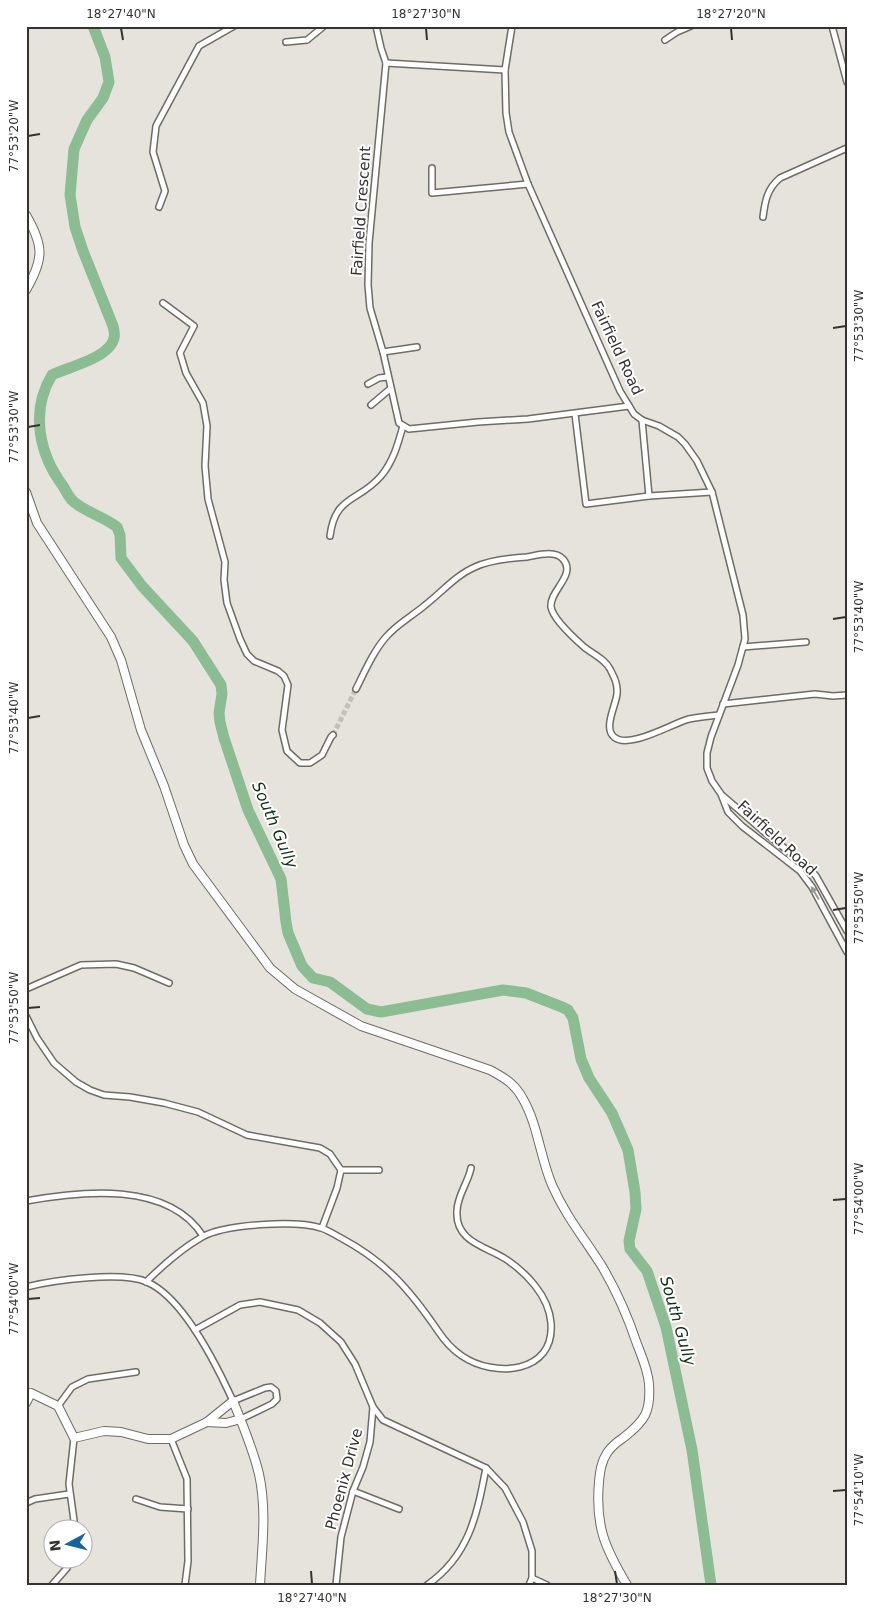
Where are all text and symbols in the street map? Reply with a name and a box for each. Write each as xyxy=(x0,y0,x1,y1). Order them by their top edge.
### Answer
text: 18°27'40"N xyxy=(86,7,156,21)
text: 18°27'30"N xyxy=(391,7,461,21)
text: 18°27'20"N xyxy=(696,7,766,21)
text: 77°53'20"W xyxy=(7,100,21,172)
street label: Fairfield Crescent xyxy=(347,145,375,277)
text: 77°53'30"W xyxy=(852,290,866,362)
street label: Fairfield Road xyxy=(587,298,647,398)
text: 77°53'30"W xyxy=(7,391,21,463)
text: 77°53'40"W xyxy=(852,581,866,653)
text: 77°53'40"W xyxy=(7,682,21,754)
water label: South Gully xyxy=(248,779,302,872)
street label: Fairfield Road xyxy=(734,797,820,879)
text: 77°53'50"W xyxy=(852,872,866,944)
one-way arrow xyxy=(811,887,820,900)
text: 77°53'50"W xyxy=(7,972,21,1044)
text: 77°54'00"W xyxy=(852,1163,866,1235)
text: 77°54'00"W xyxy=(7,1263,21,1335)
water label: South Gully xyxy=(656,1274,700,1369)
street label: Phoenix Drive xyxy=(322,1426,366,1532)
text: 77°54'10"W xyxy=(852,1454,866,1526)
north arrow xyxy=(42,1518,92,1568)
text: N xyxy=(46,1539,64,1552)
text: 18°27'40"N xyxy=(277,1591,347,1605)
text: 18°27'30"N xyxy=(582,1591,652,1605)

